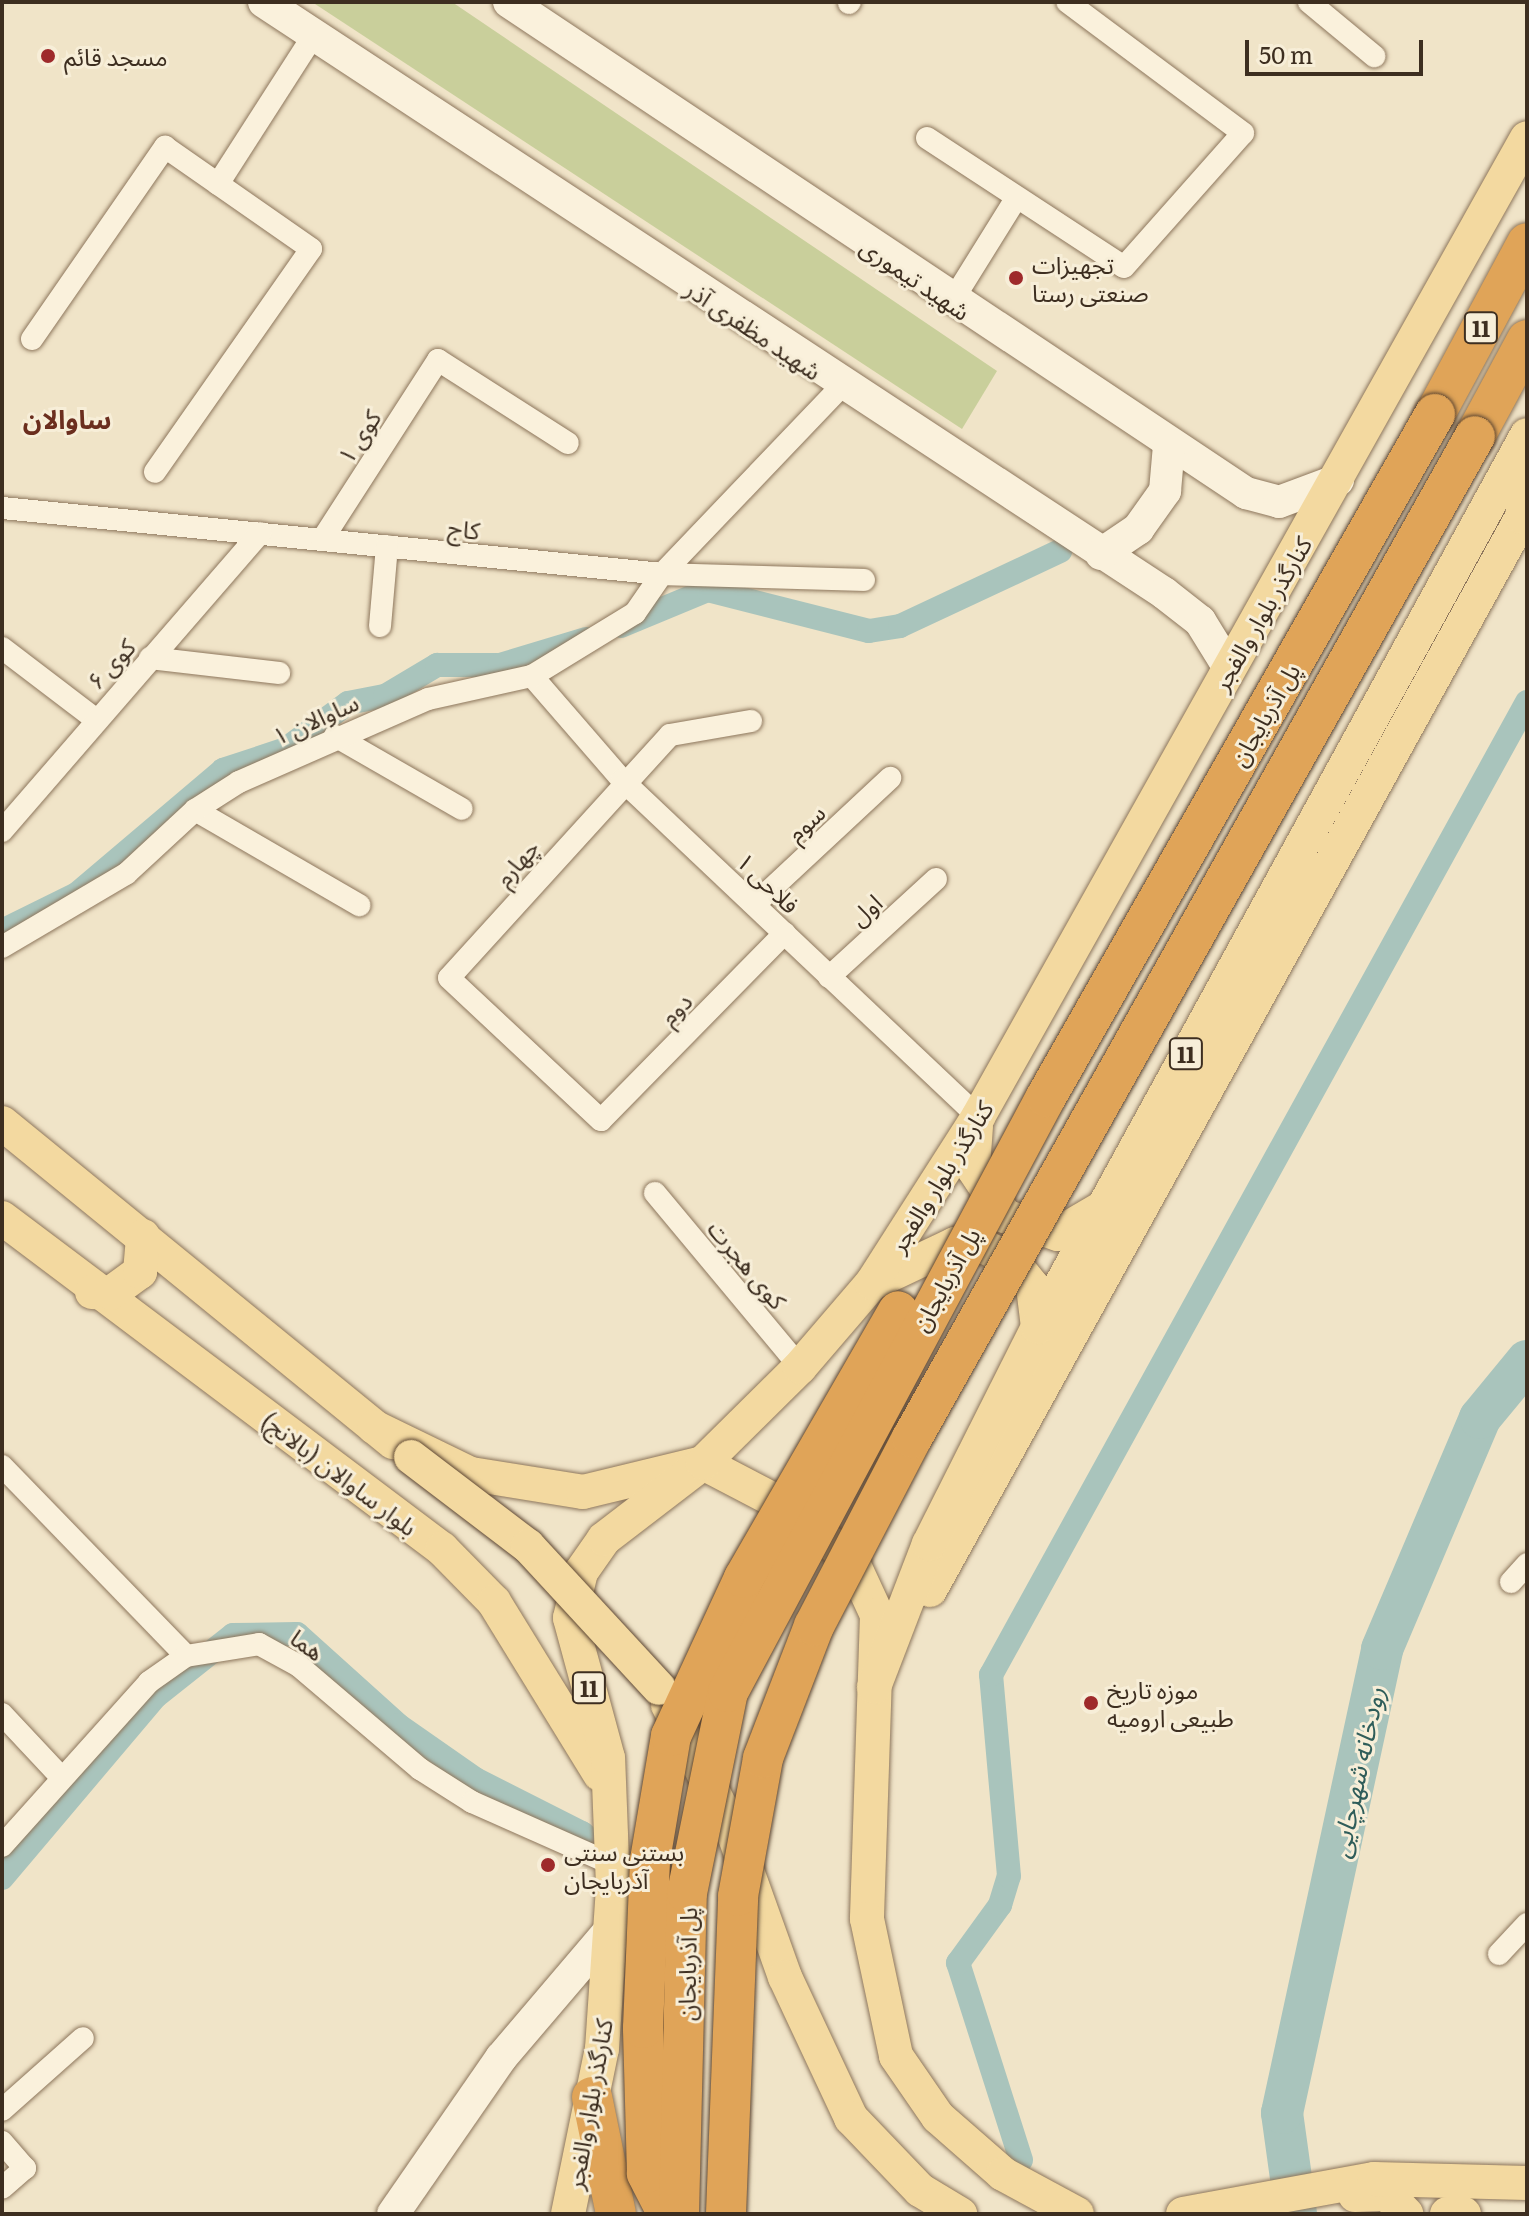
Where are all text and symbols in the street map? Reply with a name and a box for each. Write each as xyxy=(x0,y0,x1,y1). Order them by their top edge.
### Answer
scale bar xyxy=(1249,24,1427,74)
text: 50 m xyxy=(1259,36,1313,71)
place label: مسجد قائم xyxy=(64,42,168,70)
marker: مسجد قائم xyxy=(39,47,57,65)
street label: شهید تیموری xyxy=(856,231,976,325)
place label: تجهیزات صنعتی رستا xyxy=(1032,250,1149,306)
marker: تجهیزات صنعتی رستا xyxy=(1007,269,1025,287)
street label: شهید مظفری آذر xyxy=(681,273,827,385)
road number: 11 xyxy=(1463,310,1499,346)
district label: ساوالان xyxy=(23,402,111,434)
street label: کوی ۱ xyxy=(330,404,386,468)
street label: کاج xyxy=(446,512,482,544)
street label: کنارگذر بلوار والفجر xyxy=(1205,531,1317,695)
street label: کوی ۶ xyxy=(80,632,140,694)
street label: پل آذربایجان xyxy=(1223,657,1305,771)
street label: ساوالان ۱ xyxy=(267,686,363,750)
street label: سوم xyxy=(780,797,830,847)
street label: چهارم xyxy=(488,833,544,891)
street label: فلاحی ۱ xyxy=(732,845,806,919)
street label: اول xyxy=(843,887,887,931)
street label: دوم xyxy=(653,986,697,1030)
road number: 11 xyxy=(1168,1036,1204,1072)
street label: کنارگذر بلوار والفجر xyxy=(882,1095,998,1257)
street label: کوی هجرت xyxy=(703,1214,793,1314)
street label: پل آذربایجان xyxy=(905,1222,985,1336)
street label: بلوار ساوالان (بالانج) xyxy=(257,1405,423,1541)
street label: هما xyxy=(286,1622,330,1666)
road number: 11 xyxy=(571,1670,607,1706)
place label: موزه تاریخ طبیعی ارومیه xyxy=(1107,1675,1234,1731)
water label: رودخانه شهرچایی xyxy=(1323,1684,1389,1860)
marker: موزه تاریخ طبیعی ارومیه xyxy=(1082,1694,1100,1712)
place label: بستنی سنتی آذربایجان xyxy=(564,1837,684,1893)
marker: بستنی سنتی آذربایجان xyxy=(539,1856,557,1874)
street label: پل آذربایجان xyxy=(671,1907,701,2021)
street label: کنارگذر بلوار والفجر xyxy=(559,2016,617,2192)

